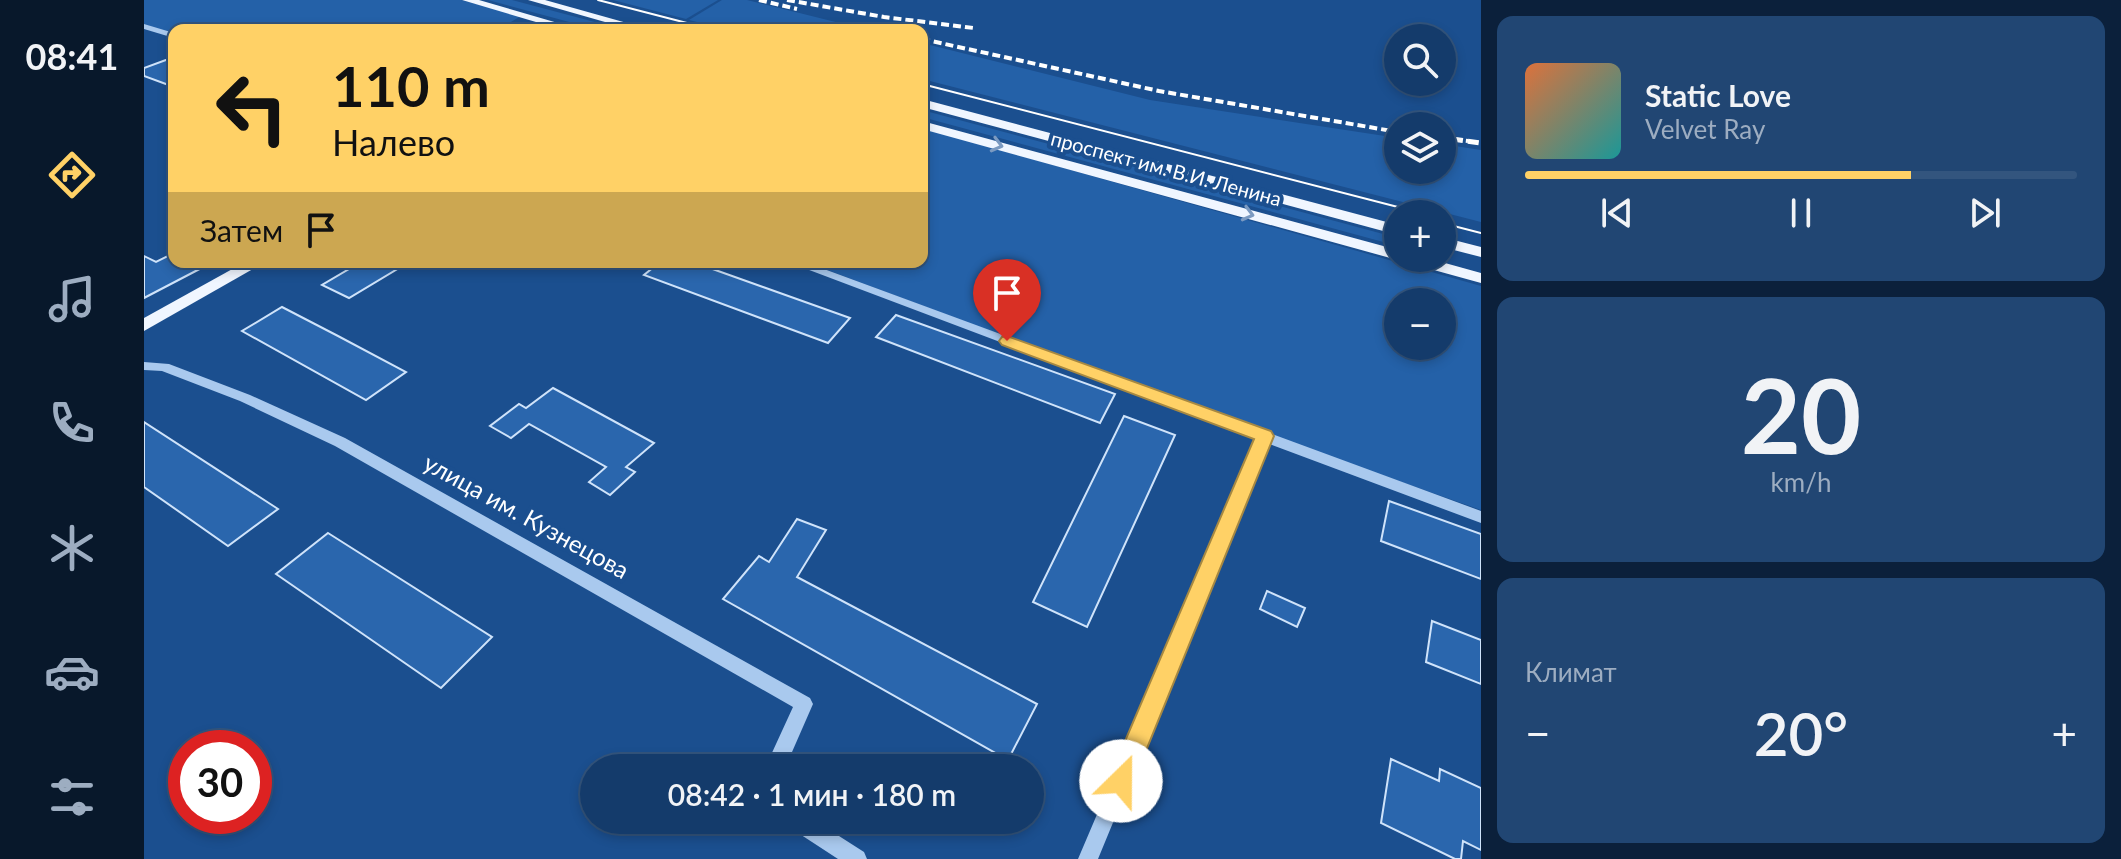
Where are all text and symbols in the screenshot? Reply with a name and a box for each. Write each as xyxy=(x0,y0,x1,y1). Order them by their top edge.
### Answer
map controls xyxy=(1384,24,1456,360)
button: search xyxy=(1384,24,1456,96)
text: 08:41 xyxy=(26,34,118,78)
text: 110 m xyxy=(332,52,490,119)
icon: left xyxy=(200,56,304,160)
text: Static Love xyxy=(1645,77,1791,113)
button: layers xyxy=(1384,112,1456,184)
text: Velvet Ray xyxy=(1645,113,1765,145)
text: Налево xyxy=(332,120,455,164)
street label: проспект им. В.И. Ленина xyxy=(1048,126,1284,210)
one-way arrow xyxy=(990,136,1004,153)
icon: directions xyxy=(44,147,100,203)
icon: previous xyxy=(1595,191,1639,235)
icon: pause xyxy=(1779,191,1823,235)
icon: next xyxy=(1963,191,2007,235)
button: + xyxy=(1384,200,1456,272)
one-way arrow xyxy=(1241,205,1255,221)
icon: arrive xyxy=(299,208,343,252)
text: Затем xyxy=(200,212,283,248)
pin xyxy=(973,259,1041,341)
icon: music xyxy=(44,271,100,327)
icon: arrive xyxy=(985,271,1029,315)
button: − xyxy=(1384,288,1456,360)
text: 20 xyxy=(1741,351,1861,476)
icon: phone xyxy=(44,395,100,451)
street label: улица им. Кузнецова xyxy=(419,447,634,584)
text: km/h xyxy=(1771,466,1831,498)
icon: climate xyxy=(44,520,100,576)
icon: car xyxy=(44,644,100,700)
text: Климат xyxy=(1525,656,1617,688)
text: 20° xyxy=(1754,697,1848,769)
text: − xyxy=(1525,707,1551,759)
text: + xyxy=(2051,707,2077,759)
speed limit sign: 30 xyxy=(168,730,272,834)
position arrow xyxy=(1079,739,1163,823)
icon: filters xyxy=(44,769,100,825)
text: 08:42 · 1 мин · 180 m xyxy=(668,776,956,812)

